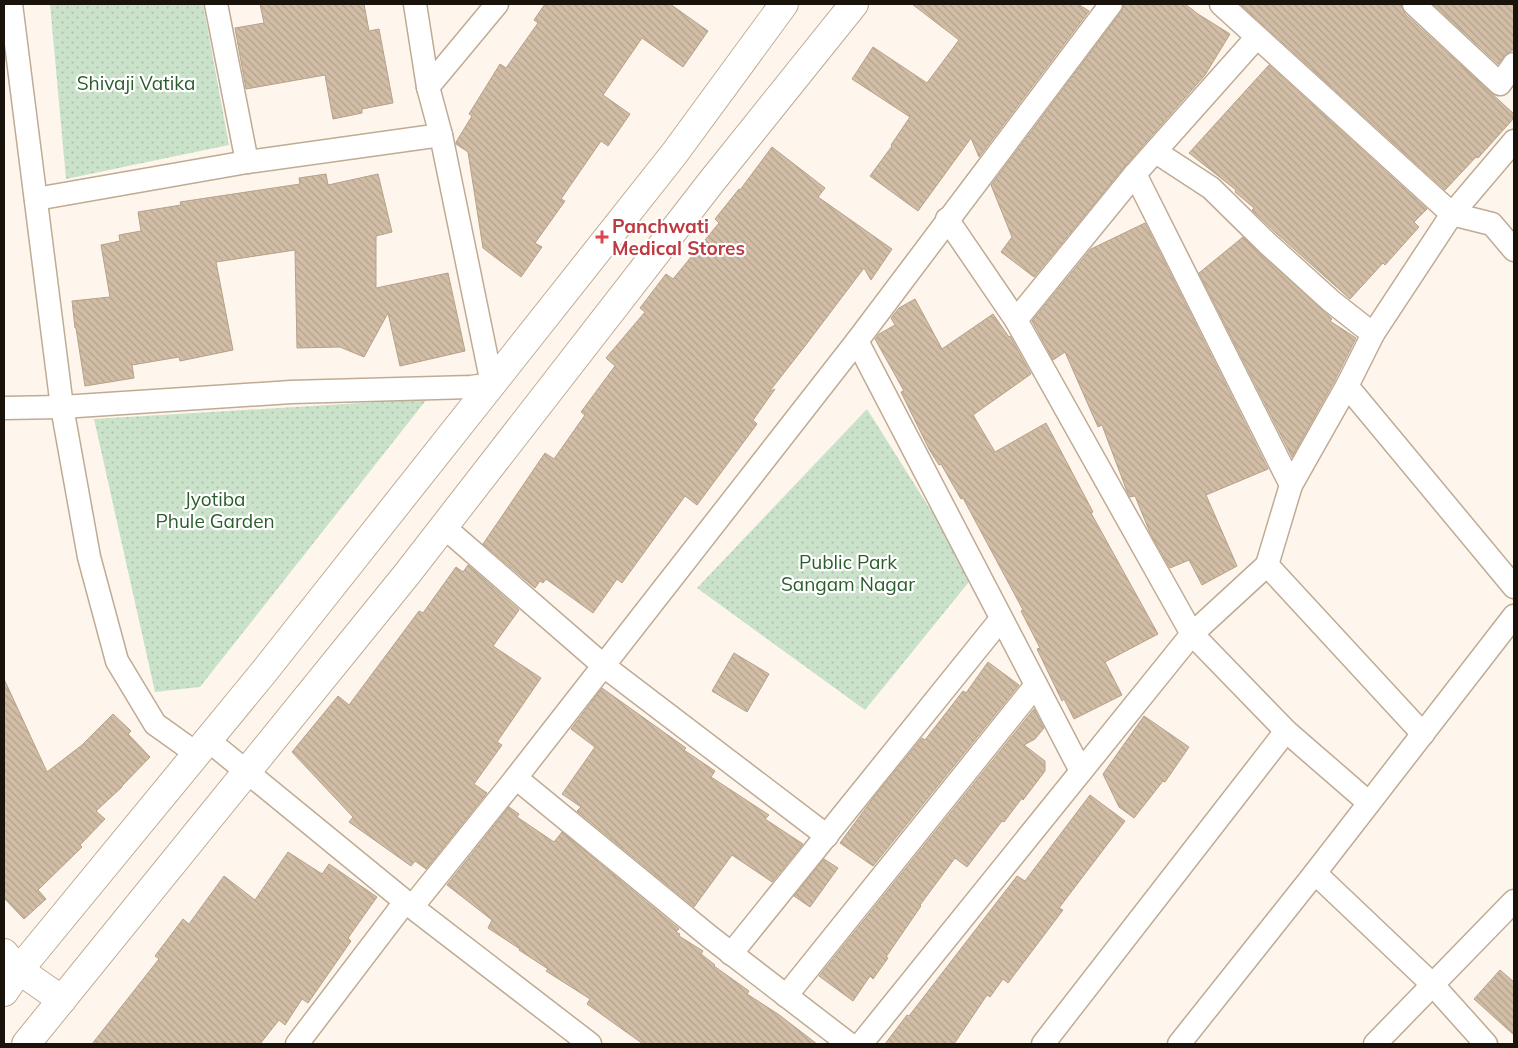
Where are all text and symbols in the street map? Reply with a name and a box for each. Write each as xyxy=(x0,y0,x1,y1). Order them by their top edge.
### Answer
park label: Shivaji Vatika xyxy=(77,71,195,95)
place label: Panchwati Medical Stores xyxy=(612,214,745,260)
marker: Panchwati Medical Stores xyxy=(596,231,608,243)
park label: Jyotiba Phule Garden xyxy=(155,487,275,533)
park label: Public Park Sangam Nagar xyxy=(781,550,915,596)

